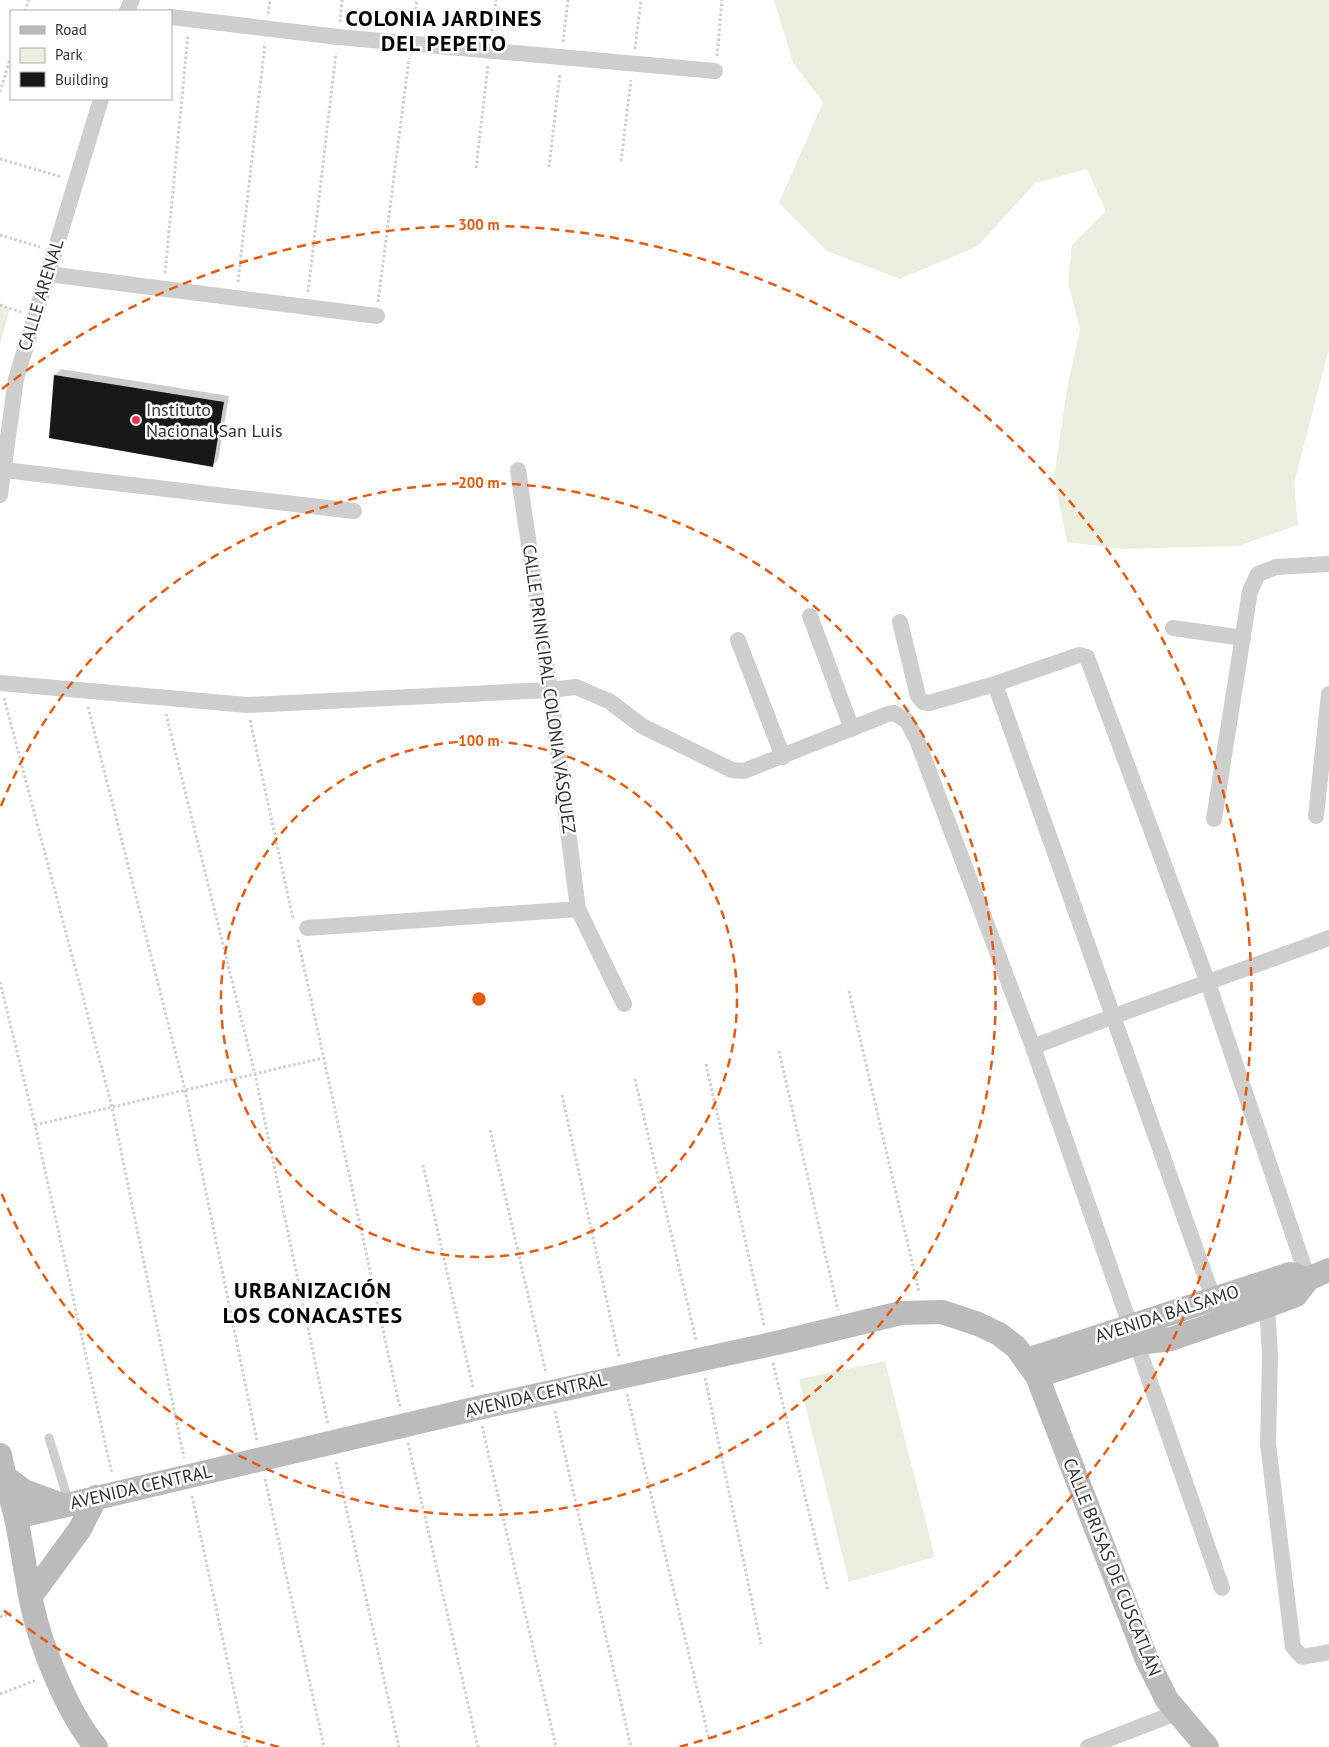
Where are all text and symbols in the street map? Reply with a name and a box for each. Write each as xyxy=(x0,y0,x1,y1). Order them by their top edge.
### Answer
district label: COLONIA JARDINES DEL PEPETO xyxy=(346,4,542,57)
legend xyxy=(10,10,172,100)
text: Road xyxy=(55,20,87,39)
text: Park xyxy=(55,45,83,64)
text: Building xyxy=(55,70,109,89)
text: 300 m xyxy=(458,215,500,234)
street label: CALLE ARENAL xyxy=(13,236,68,354)
place label: Instituto Nacional San Luis xyxy=(146,398,283,442)
marker: Instituto Nacional San Luis xyxy=(130,414,142,426)
text: 200 m xyxy=(458,473,500,492)
street label: CALLE PRINICIPAL COLONIA VÁSQUEZ xyxy=(518,543,581,835)
text: 100 m xyxy=(458,731,500,750)
centre of rings xyxy=(470,990,488,1008)
district label: URBANIZACIÓN LOS CONACASTES xyxy=(223,1276,403,1329)
street label: AVENIDA BÁLSAMO xyxy=(1092,1279,1242,1348)
street label: AVENIDA CENTRAL xyxy=(463,1367,609,1422)
street label: CALLE BRISAS DE CUSCATLÁN xyxy=(1058,1454,1167,1679)
street label: AVENIDA CENTRAL xyxy=(68,1459,214,1514)

